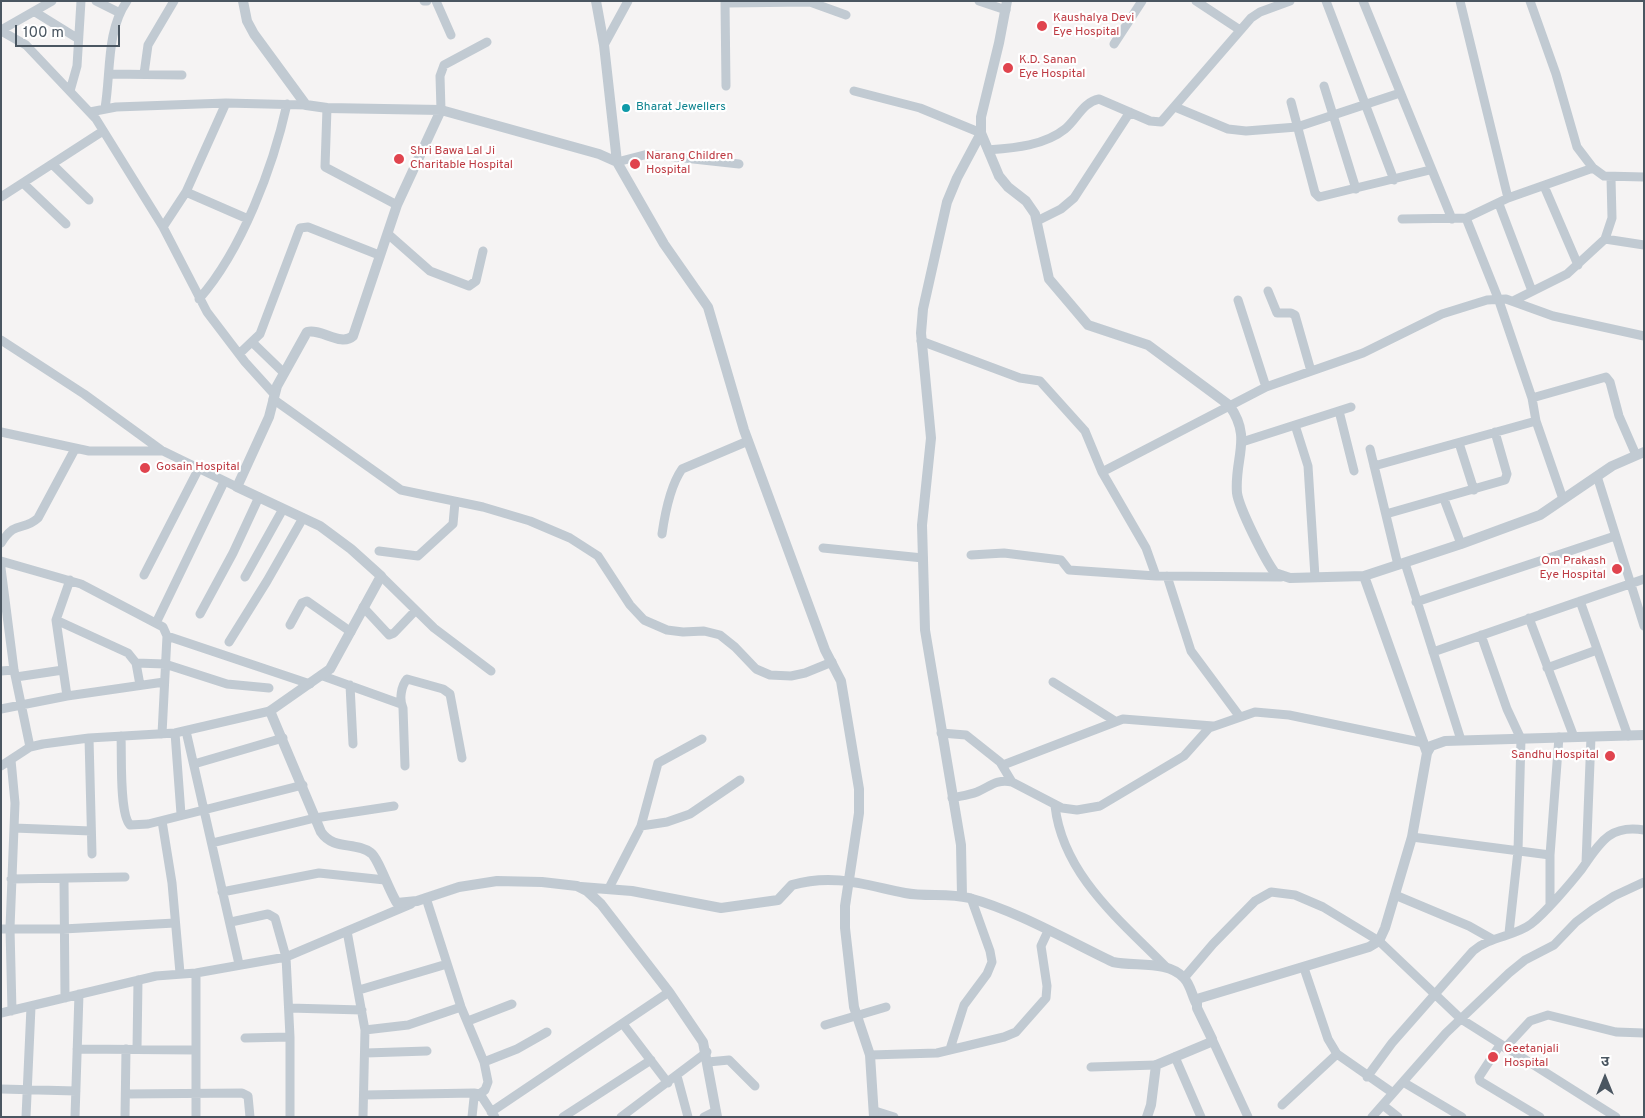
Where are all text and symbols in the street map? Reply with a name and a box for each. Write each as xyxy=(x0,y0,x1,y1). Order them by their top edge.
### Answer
place label: Kaushalya Devi Eye Hospital xyxy=(1053,12,1134,40)
scale bar xyxy=(18,15,122,47)
marker: Kaushalya Devi Eye Hospital xyxy=(1035,19,1049,33)
text: 100 m xyxy=(23,24,64,43)
place label: K.D. Sanan Eye Hospital xyxy=(1019,54,1085,82)
marker: K.D. Sanan Eye Hospital xyxy=(1001,61,1015,75)
place label: Bharat Jewellers xyxy=(636,101,726,115)
marker: Bharat Jewellers xyxy=(620,102,632,114)
place label: Shri Bawa Lal Ji Charitable Hospital xyxy=(410,145,513,173)
place label: Narang Children Hospital xyxy=(646,150,733,178)
marker: Shri Bawa Lal Ji Charitable Hospital xyxy=(392,152,406,166)
marker: Narang Children Hospital xyxy=(628,157,642,171)
marker: Gosain Hospital xyxy=(138,461,152,475)
place label: Gosain Hospital xyxy=(156,461,240,475)
place label: Om Prakash Eye Hospital xyxy=(1540,555,1606,583)
marker: Om Prakash Eye Hospital xyxy=(1610,562,1624,576)
place label: Sandhu Hospital xyxy=(1511,749,1599,763)
marker: Sandhu Hospital xyxy=(1603,749,1617,763)
place label: Geetanjali Hospital xyxy=(1504,1043,1559,1071)
marker: Geetanjali Hospital xyxy=(1486,1050,1500,1064)
north arrow xyxy=(1580,1053,1630,1103)
text: उ xyxy=(1601,1054,1609,1071)

